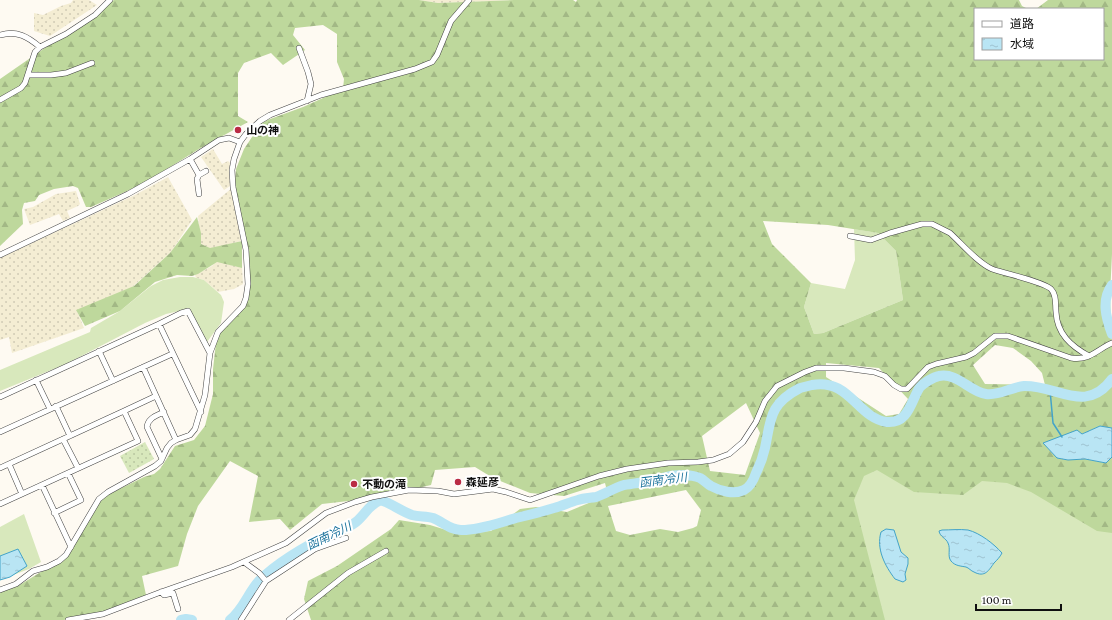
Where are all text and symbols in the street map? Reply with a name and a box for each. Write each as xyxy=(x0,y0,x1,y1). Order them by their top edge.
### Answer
legend xyxy=(974,8,1104,60)
text: 道路 xyxy=(1010,17,1034,31)
text: 水域 xyxy=(1010,37,1034,51)
place label: 山の神 xyxy=(246,124,279,136)
marker: 山の神 xyxy=(233,125,243,135)
water label: 函南冷川 xyxy=(638,470,690,490)
place label: 森延彦 xyxy=(466,476,499,488)
marker: 森延彦 xyxy=(453,477,463,487)
place label: 不動の滝 xyxy=(362,478,406,490)
marker: 不動の滝 xyxy=(349,479,359,489)
water label: 函南冷川 xyxy=(304,518,355,553)
scale bar xyxy=(976,586,1061,612)
text: 100 m xyxy=(982,593,1012,607)

